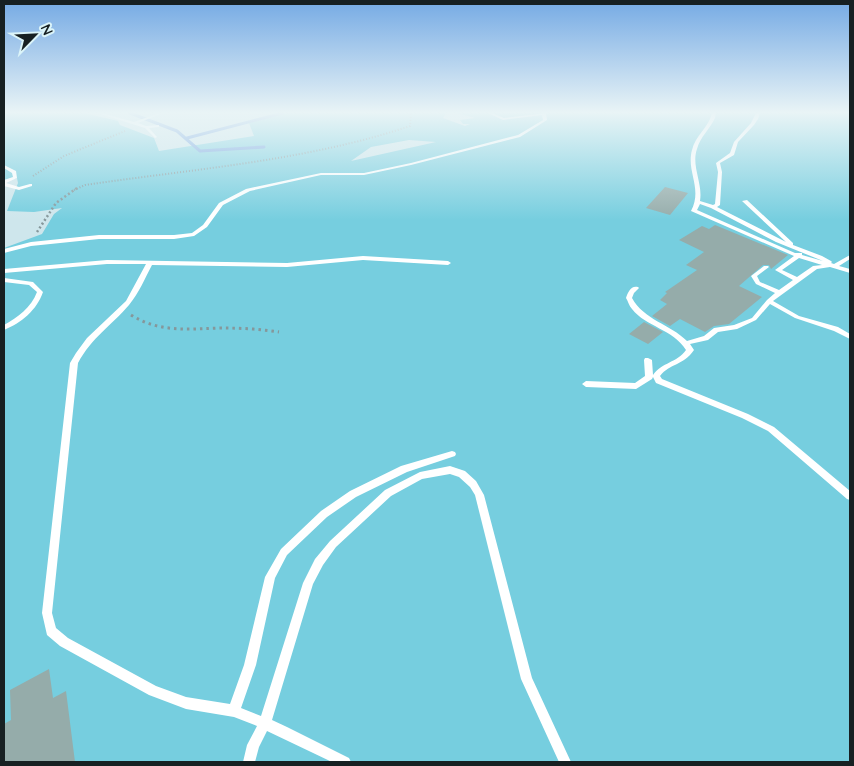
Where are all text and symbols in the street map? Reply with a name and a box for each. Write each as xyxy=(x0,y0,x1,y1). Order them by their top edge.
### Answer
north arrow xyxy=(10,10,60,60)
text: N xyxy=(37,21,57,38)

